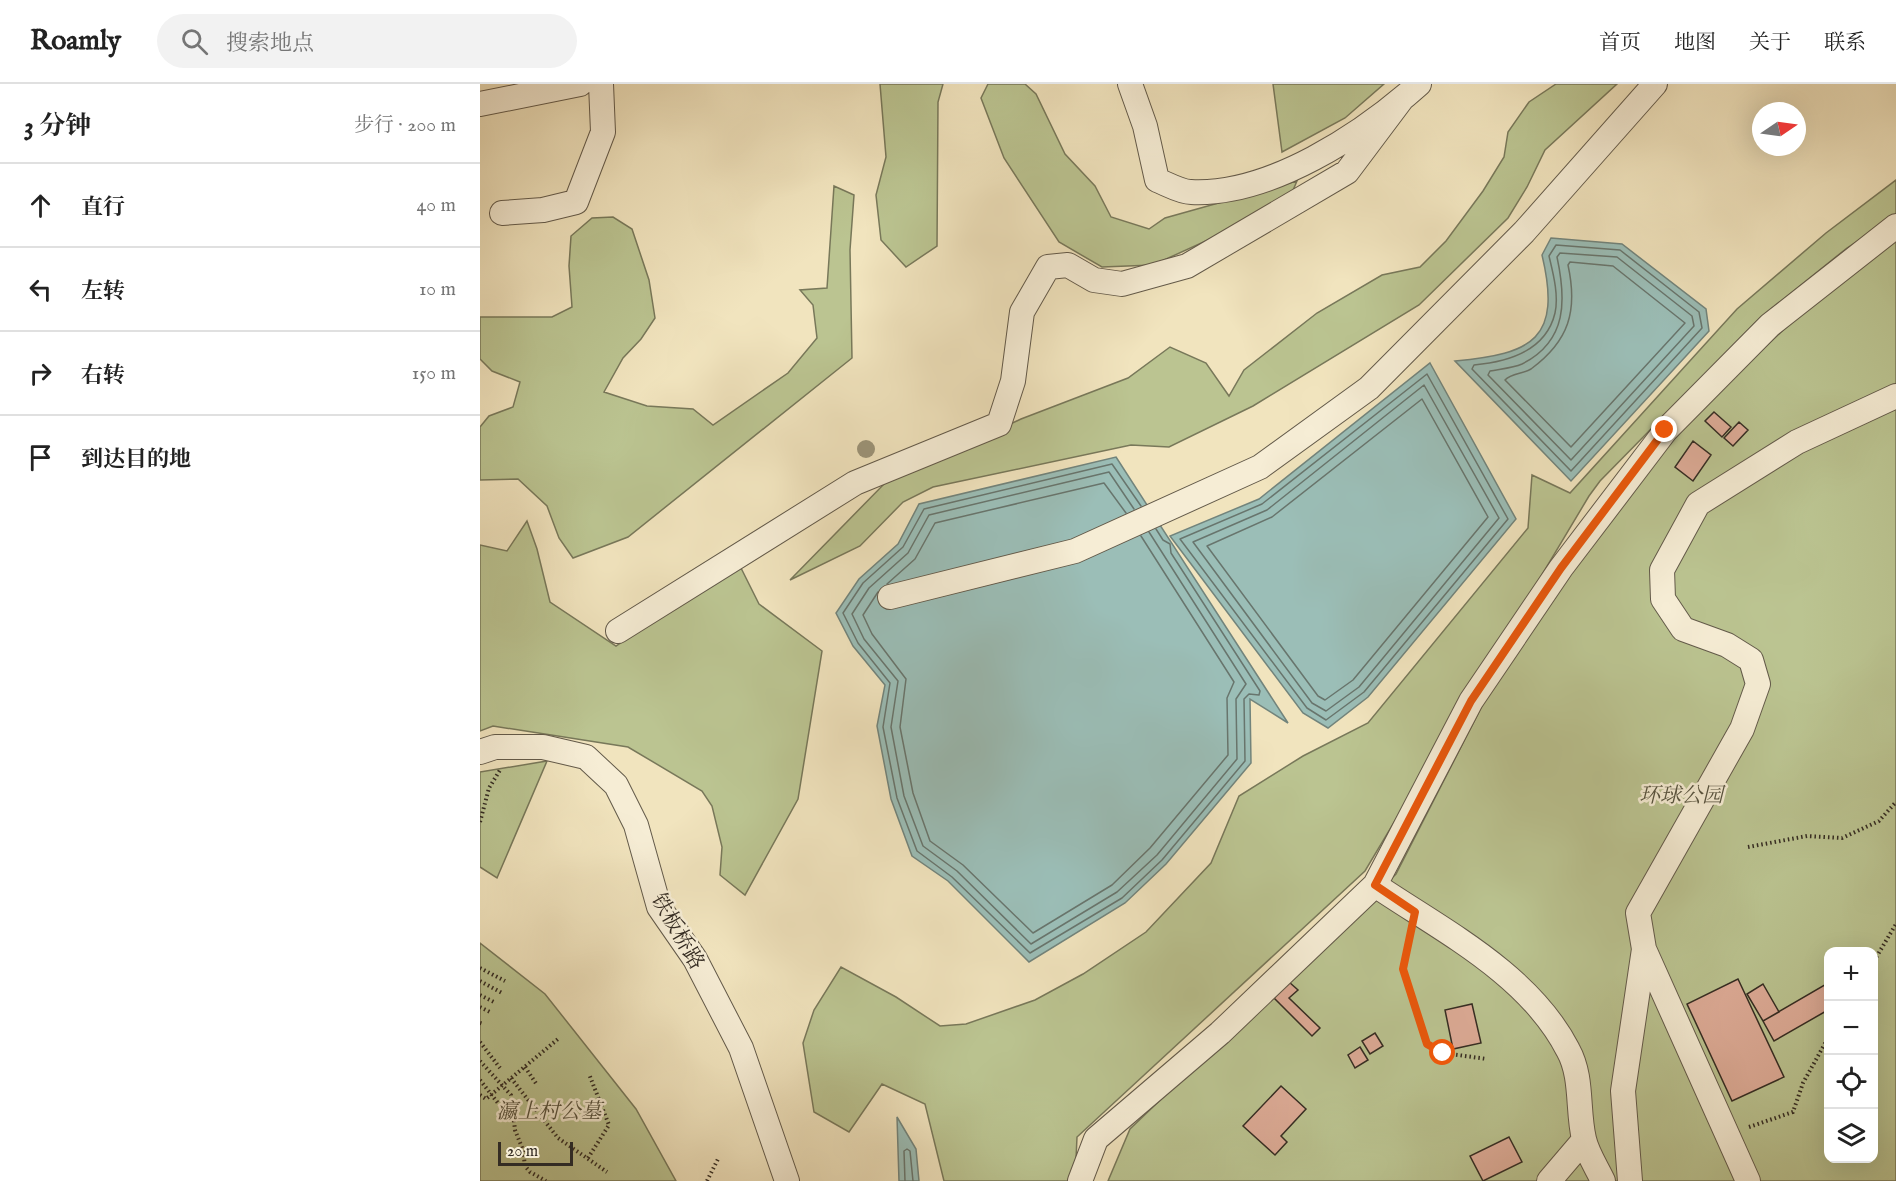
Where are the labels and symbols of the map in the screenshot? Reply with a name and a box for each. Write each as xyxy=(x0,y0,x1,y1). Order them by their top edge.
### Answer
north arrow xyxy=(1752,102,1806,156)
route end xyxy=(1651,416,1677,442)
park label: 环球公园 xyxy=(1639,783,1726,810)
street label: 铁板桥路 xyxy=(644,889,709,975)
route start xyxy=(1429,1039,1455,1065)
park label: 瀛上村公墓 xyxy=(497,1099,604,1126)
scale bar xyxy=(498,1139,573,1166)

